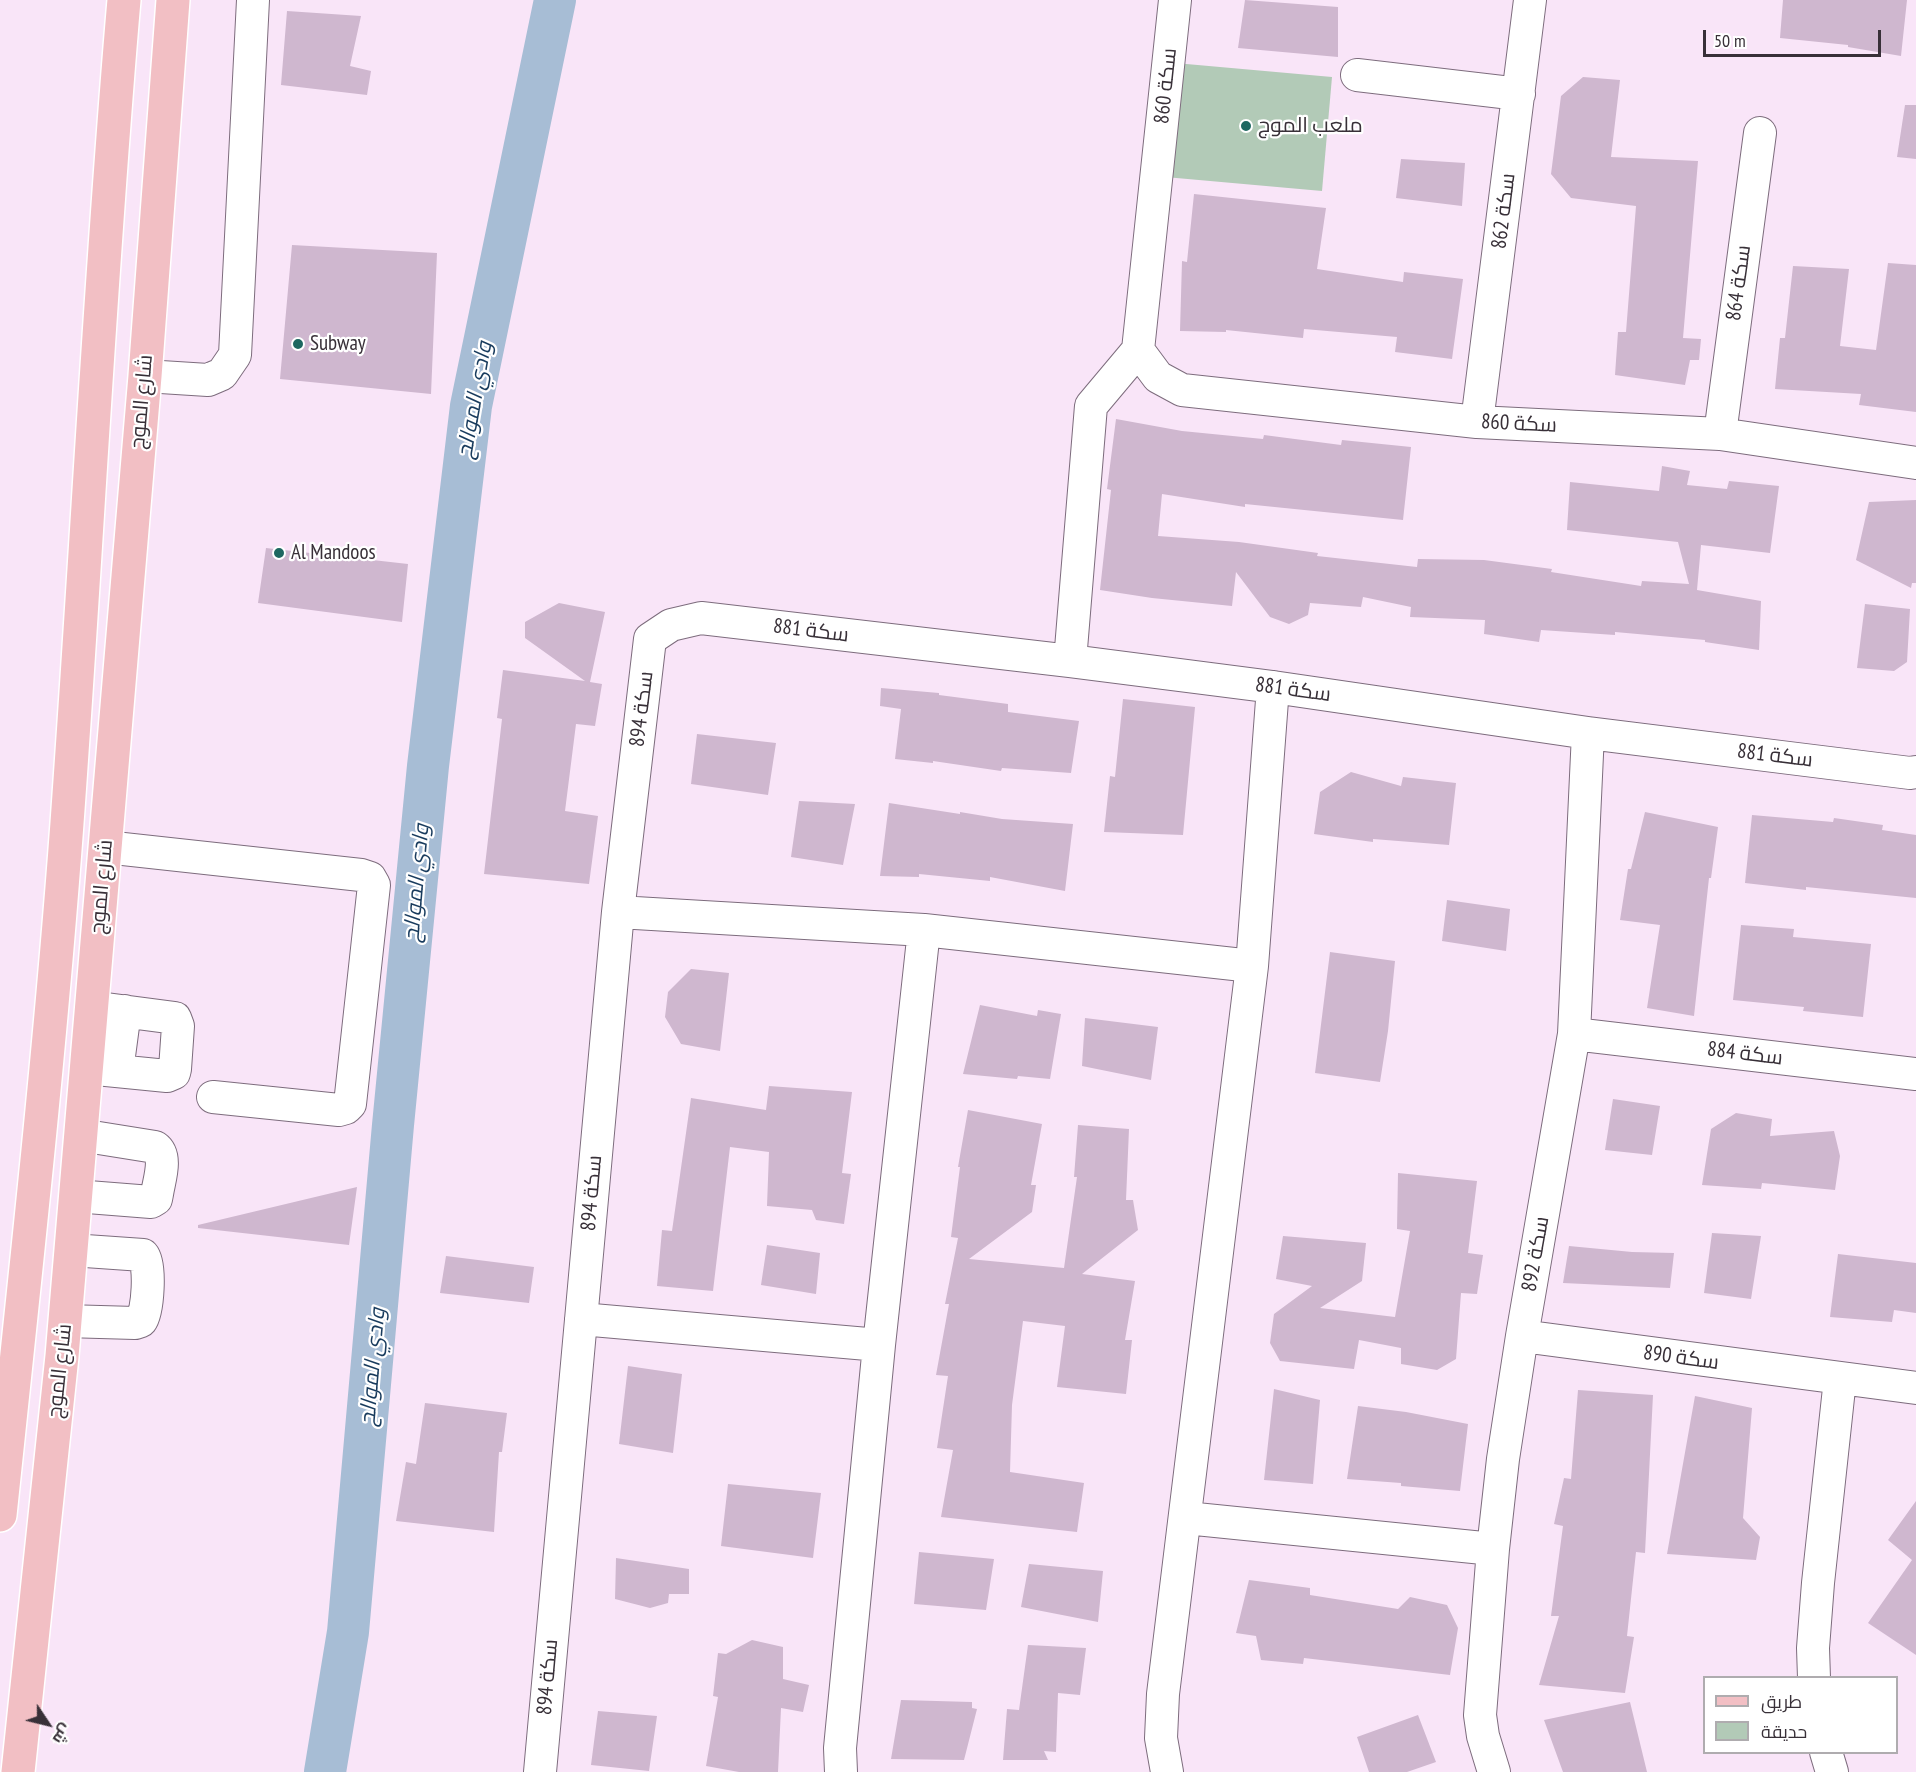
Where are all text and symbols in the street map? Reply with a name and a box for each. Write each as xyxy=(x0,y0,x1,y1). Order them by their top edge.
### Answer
scale bar xyxy=(1706,18,1884,56)
text: 50 m xyxy=(1714,29,1746,52)
street label: سكة 860 xyxy=(1149,47,1183,125)
place label: ملعب الموج xyxy=(1258,113,1363,139)
marker: ملعب الموج xyxy=(1239,119,1253,133)
street label: سكة 862 xyxy=(1487,172,1521,250)
street label: سكة 864 xyxy=(1721,244,1757,322)
place label: Subway xyxy=(310,331,366,357)
marker: Subway xyxy=(291,337,305,351)
water label: وادي الموالح xyxy=(452,339,498,461)
street label: شارع الموج xyxy=(125,354,159,450)
street label: سكة 860 xyxy=(1480,409,1558,439)
place label: Al Mandoos xyxy=(291,540,376,566)
marker: Al Mandoos xyxy=(272,546,286,560)
street label: سكة 881 xyxy=(772,614,850,648)
street label: سكة 894 xyxy=(625,670,659,748)
street label: سكة 881 xyxy=(1254,672,1332,708)
street label: سكة 881 xyxy=(1736,739,1814,773)
water label: وادي الموالح xyxy=(399,823,435,943)
street label: شارع الموج xyxy=(85,839,119,935)
street label: سكة 884 xyxy=(1706,1037,1784,1071)
street label: سكة 894 xyxy=(576,1154,608,1232)
street label: سكة 892 xyxy=(1517,1214,1555,1294)
water label: وادي الموالح xyxy=(355,1307,391,1427)
street label: شارع الموج xyxy=(43,1322,77,1420)
street label: سكة 890 xyxy=(1642,1340,1720,1376)
street label: سكة 894 xyxy=(532,1638,564,1716)
legend xyxy=(1703,1676,1898,1754)
text: طريق xyxy=(1761,1690,1802,1713)
north arrow xyxy=(18,1694,78,1754)
text: ش xyxy=(49,1720,77,1748)
text: حديقة xyxy=(1761,1720,1807,1743)

